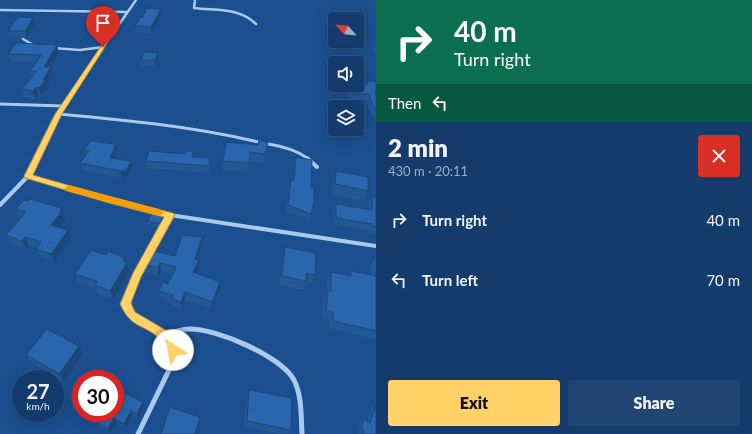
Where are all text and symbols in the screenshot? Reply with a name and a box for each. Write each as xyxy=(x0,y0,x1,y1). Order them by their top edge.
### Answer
pin xyxy=(86,6,120,47)
icon: arrive xyxy=(92,12,114,34)
north arrow xyxy=(328,12,364,48)
map controls xyxy=(328,12,364,136)
text: 40 m xyxy=(454,14,517,48)
icon: right xyxy=(388,16,440,68)
text: Turn right xyxy=(454,48,531,70)
button: sound xyxy=(328,56,364,92)
icon: left xyxy=(429,92,451,114)
text: Then xyxy=(388,94,421,112)
button: layers xyxy=(328,100,364,136)
text: 2 min xyxy=(388,133,448,162)
button: close xyxy=(698,135,740,177)
text: 430 m · 20:11 xyxy=(388,163,468,179)
icon: right xyxy=(388,209,410,231)
text: Turn right xyxy=(422,211,487,229)
text: 40 m xyxy=(706,211,740,229)
icon: left xyxy=(388,269,410,291)
text: Turn left xyxy=(422,271,478,289)
text: 70 m xyxy=(706,271,740,289)
position arrow xyxy=(152,329,194,371)
speed limit sign: 30 xyxy=(72,370,124,422)
text: 27 xyxy=(26,379,50,403)
button: Exit xyxy=(388,380,560,426)
button: Share xyxy=(568,380,740,426)
text: km/h xyxy=(26,400,50,412)

